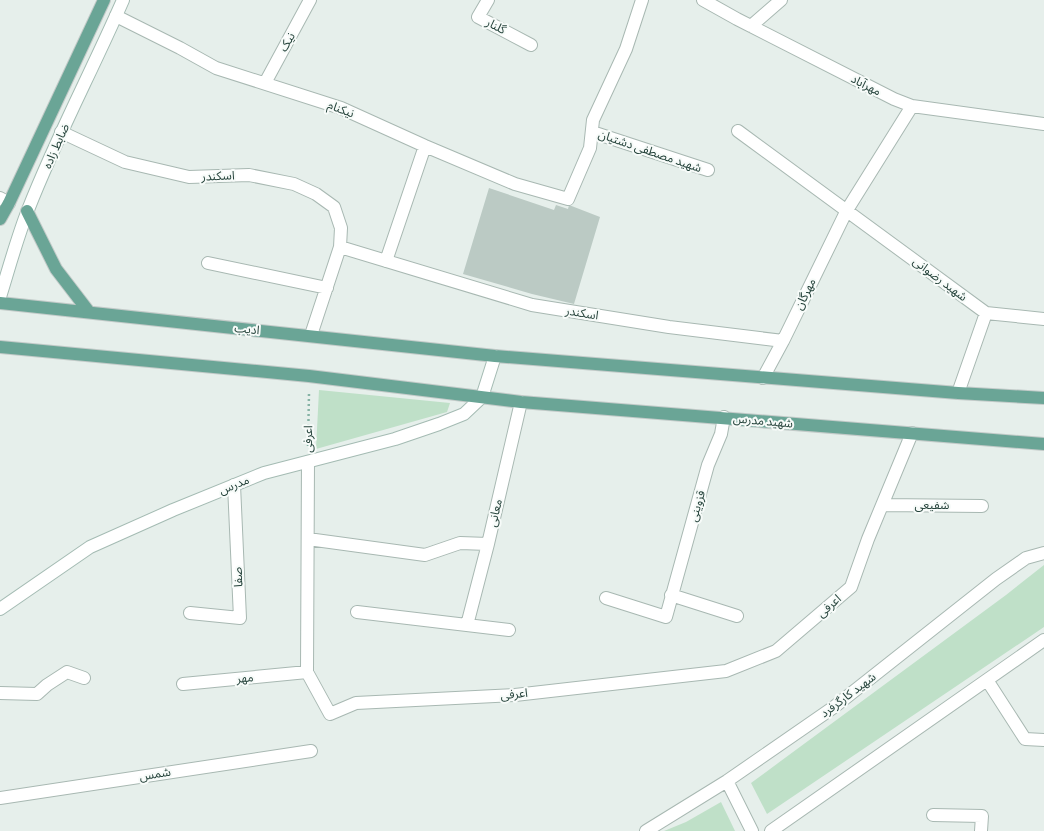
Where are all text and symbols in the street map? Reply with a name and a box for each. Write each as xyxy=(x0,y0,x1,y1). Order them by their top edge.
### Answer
street label: گلنار xyxy=(483,14,510,38)
street label: نیک xyxy=(275,30,298,54)
street label: مهرآباد xyxy=(849,71,884,99)
street label: نیکنام xyxy=(325,97,357,122)
street label: ضابط زاده xyxy=(39,121,72,171)
street label: شهید مصطفی دشتیان xyxy=(597,126,704,175)
street label: اسکندر xyxy=(200,167,235,184)
street label: شهید رضوانی xyxy=(910,253,971,304)
street label: مهرگان xyxy=(791,276,819,312)
street label: اسکندر xyxy=(563,302,600,323)
street label: ادیب xyxy=(234,320,261,338)
street label: شهید مدرس xyxy=(732,410,794,431)
street label: اعرفی xyxy=(300,425,315,453)
street label: مدرس xyxy=(217,472,251,497)
street label: قزوینی xyxy=(685,488,708,523)
street label: شفیعی xyxy=(915,497,949,512)
street label: معانی xyxy=(484,498,505,528)
street label: صفا xyxy=(229,566,246,588)
street label: اعرفی xyxy=(813,591,844,620)
street label: مهر xyxy=(235,669,254,686)
street label: شهید کارگرفرد xyxy=(817,669,879,721)
street label: اعرفی xyxy=(500,685,528,702)
street label: شمس xyxy=(138,764,172,783)

